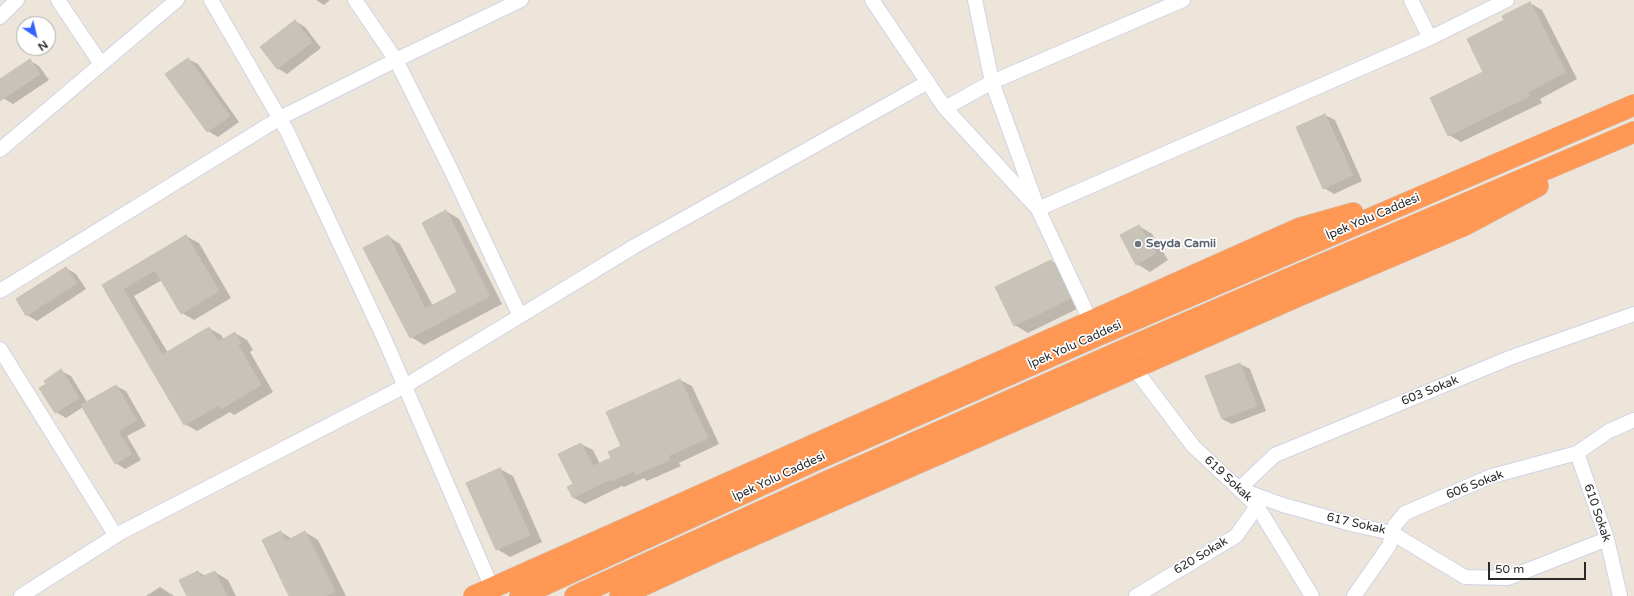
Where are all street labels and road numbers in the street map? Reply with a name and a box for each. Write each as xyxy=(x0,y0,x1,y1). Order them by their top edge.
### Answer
street label: İpek Yolu Caddesi xyxy=(1324,191,1422,243)
street label: İpek Yolu Caddesi xyxy=(1026,318,1124,372)
street label: 603 Sokak xyxy=(1399,373,1461,409)
street label: İpek Yolu Caddesi xyxy=(730,449,828,505)
street label: 619 Sokak xyxy=(1201,453,1255,505)
street label: 606 Sokak xyxy=(1444,468,1506,502)
street label: 610 Sokak xyxy=(1580,482,1614,544)
street label: 617 Sokak xyxy=(1325,510,1387,538)
street label: 620 Sokak xyxy=(1172,534,1230,578)

